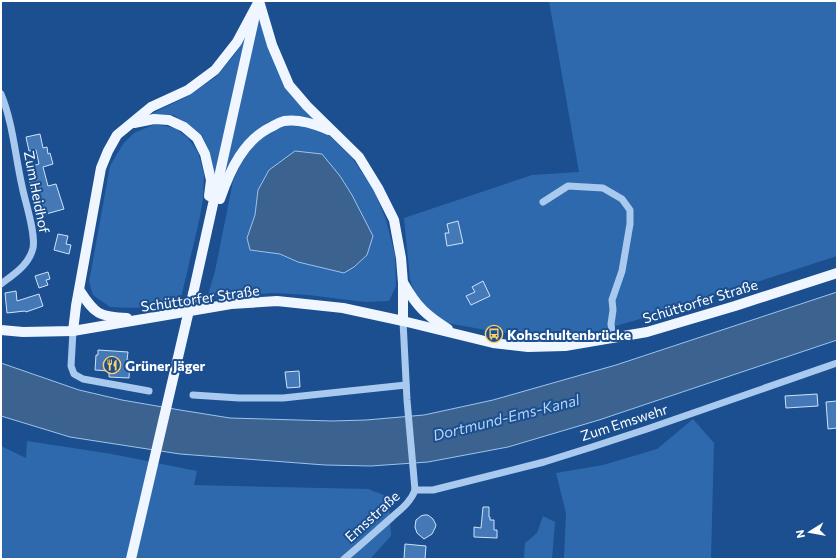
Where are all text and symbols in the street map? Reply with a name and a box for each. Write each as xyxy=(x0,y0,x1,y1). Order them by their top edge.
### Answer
street label: Zum Heidhof xyxy=(21,149,53,235)
street label: Schüttorfer Straße xyxy=(640,275,760,327)
street label: Schüttorfer Straße xyxy=(140,281,260,315)
bus stop icon: Kohschultenbrücke xyxy=(484,324,504,344)
place label: Kohschultenbrücke xyxy=(507,326,631,343)
restaurant icon: Grüner Jäger xyxy=(102,355,122,375)
place label: Grüner Jäger xyxy=(125,357,206,374)
water label: Dortmund-Ems-Kanal xyxy=(431,390,582,444)
street label: Zum Emswehr xyxy=(578,400,670,444)
street label: Emsstraße xyxy=(341,487,403,545)
north arrow xyxy=(790,512,830,552)
text: N xyxy=(793,529,807,539)

